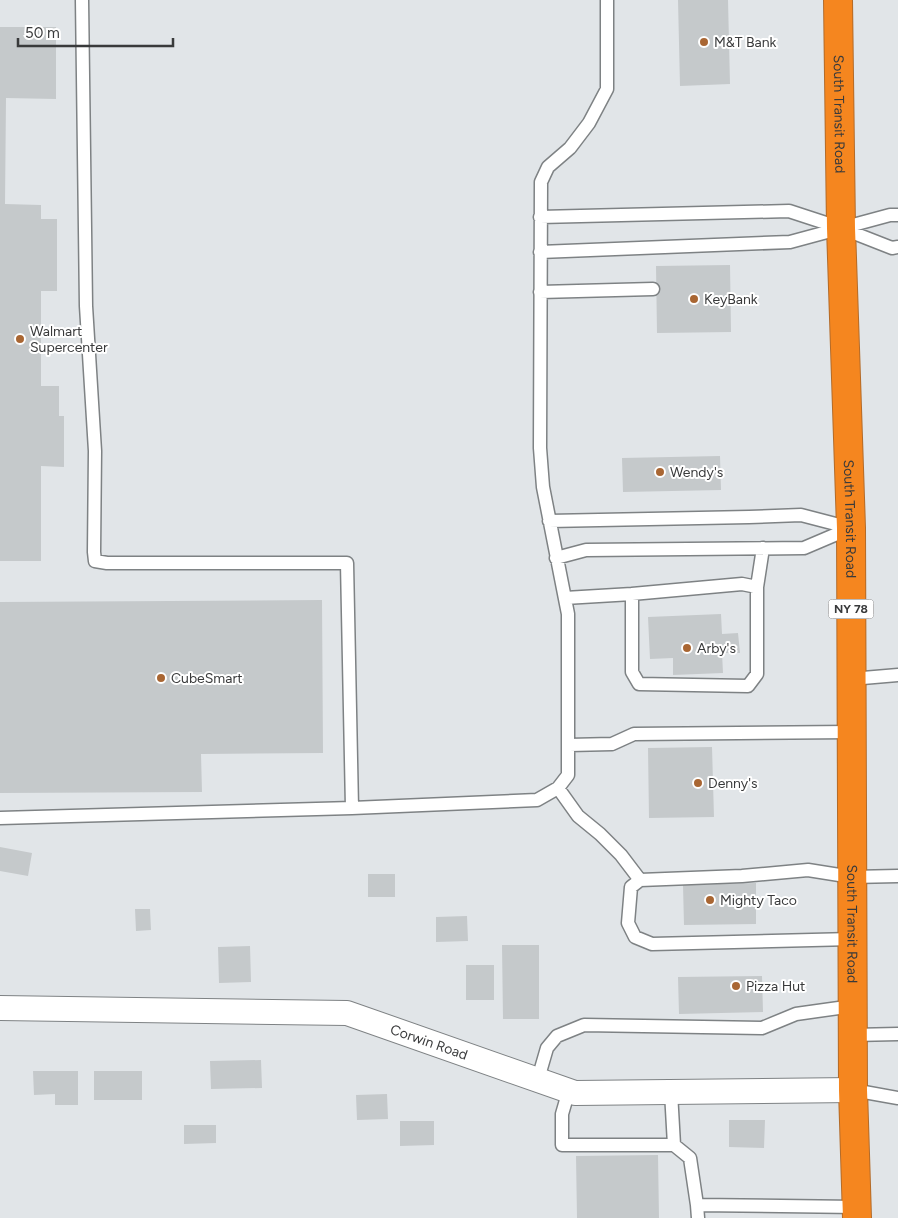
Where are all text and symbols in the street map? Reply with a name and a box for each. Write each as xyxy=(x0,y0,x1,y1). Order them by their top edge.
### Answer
scale bar xyxy=(18,15,172,47)
text: 50 m xyxy=(25,24,60,42)
place label: M&T Bank xyxy=(714,34,777,51)
marker: M&T Bank xyxy=(698,36,710,48)
street label: South Transit Road xyxy=(830,55,849,173)
place label: KeyBank xyxy=(704,291,758,308)
marker: KeyBank xyxy=(688,293,700,305)
place label: Walmart Supercenter xyxy=(30,323,108,356)
marker: Walmart Supercenter xyxy=(14,333,26,345)
street label: South Transit Road xyxy=(840,459,860,578)
place label: Wendy's xyxy=(670,464,723,481)
marker: Wendy's xyxy=(654,466,666,478)
road number: NY 78 xyxy=(828,600,874,618)
place label: Arby's xyxy=(697,640,736,657)
marker: Arby's xyxy=(681,642,693,654)
place label: CubeSmart xyxy=(171,670,242,687)
marker: CubeSmart xyxy=(155,672,167,684)
place label: Denny's xyxy=(708,775,757,792)
marker: Denny's xyxy=(692,777,704,789)
street label: South Transit Road xyxy=(844,864,861,983)
place label: Mighty Taco xyxy=(720,892,797,909)
marker: Mighty Taco xyxy=(704,894,716,906)
place label: Pizza Hut xyxy=(746,978,805,995)
marker: Pizza Hut xyxy=(730,980,742,992)
street label: Corwin Road xyxy=(388,1020,470,1063)

